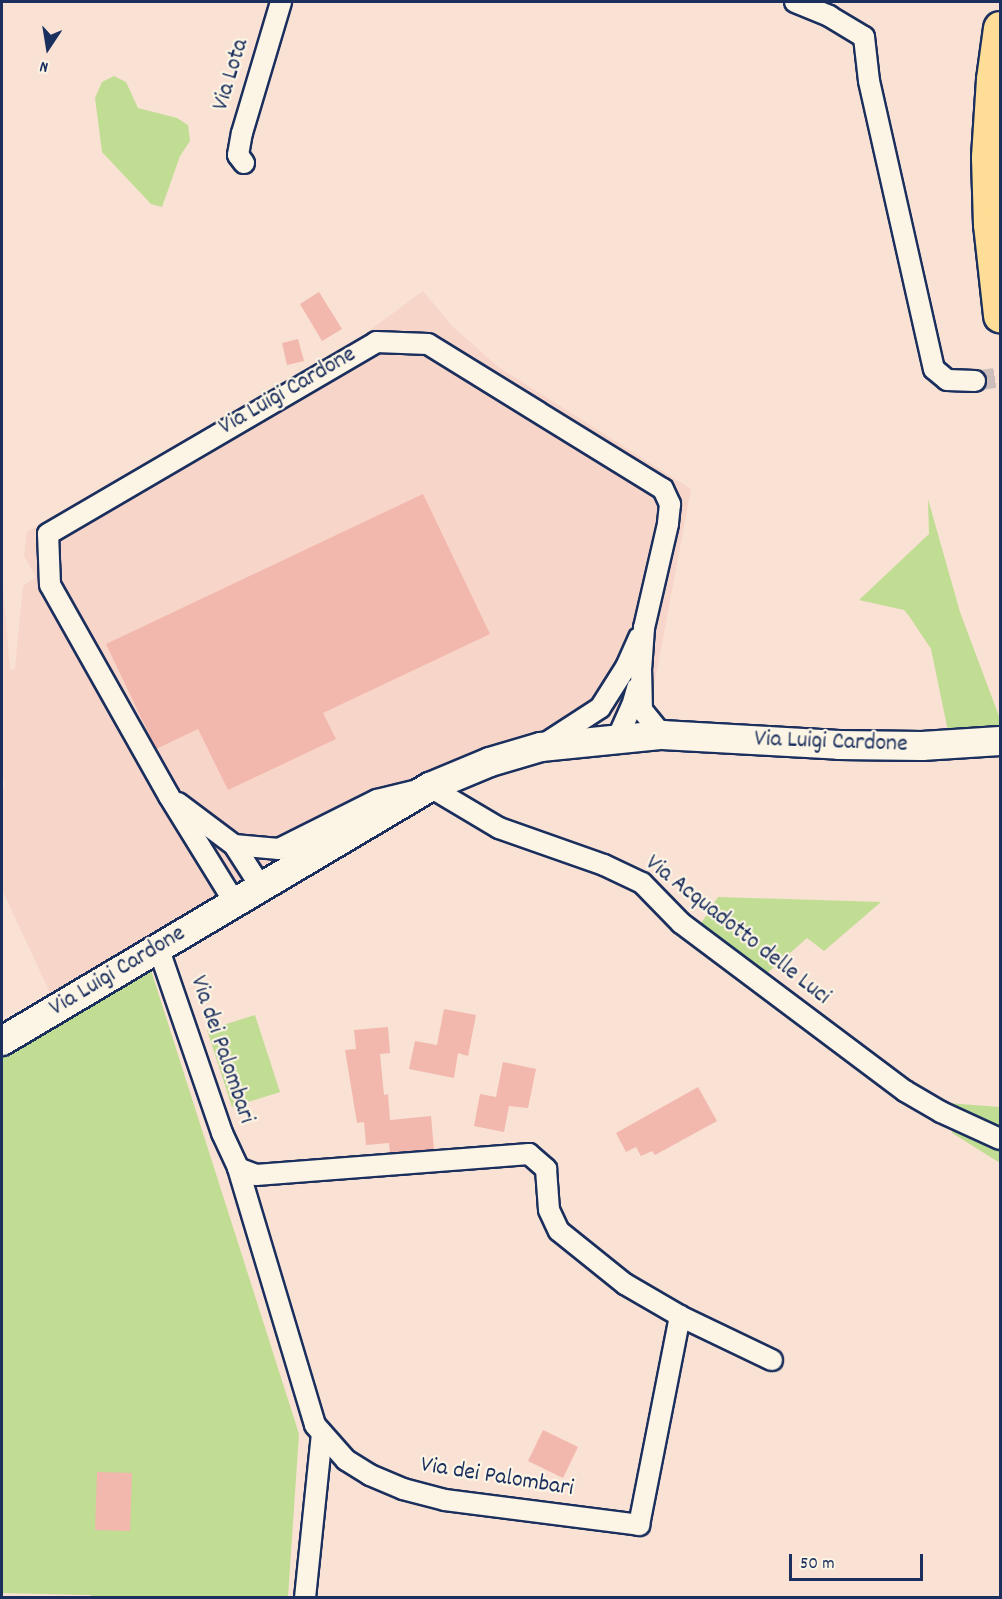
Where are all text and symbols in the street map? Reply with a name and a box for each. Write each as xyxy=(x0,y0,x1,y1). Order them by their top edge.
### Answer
north arrow xyxy=(18,18,78,78)
street label: Via Lota xyxy=(208,36,256,114)
text: N xyxy=(38,54,50,78)
street label: Via Luigi Cardone xyxy=(214,341,362,443)
street label: Via Luigi Cardone xyxy=(754,726,908,760)
street label: Via Acquadotto delle Luci xyxy=(639,850,835,1012)
street label: Via Luigi Cardone xyxy=(45,920,191,1024)
street label: Via dei Palombari xyxy=(182,972,260,1128)
street label: Via dei Palombari xyxy=(419,1452,575,1504)
scale bar xyxy=(792,1542,926,1580)
text: 50 m xyxy=(800,1552,835,1577)

